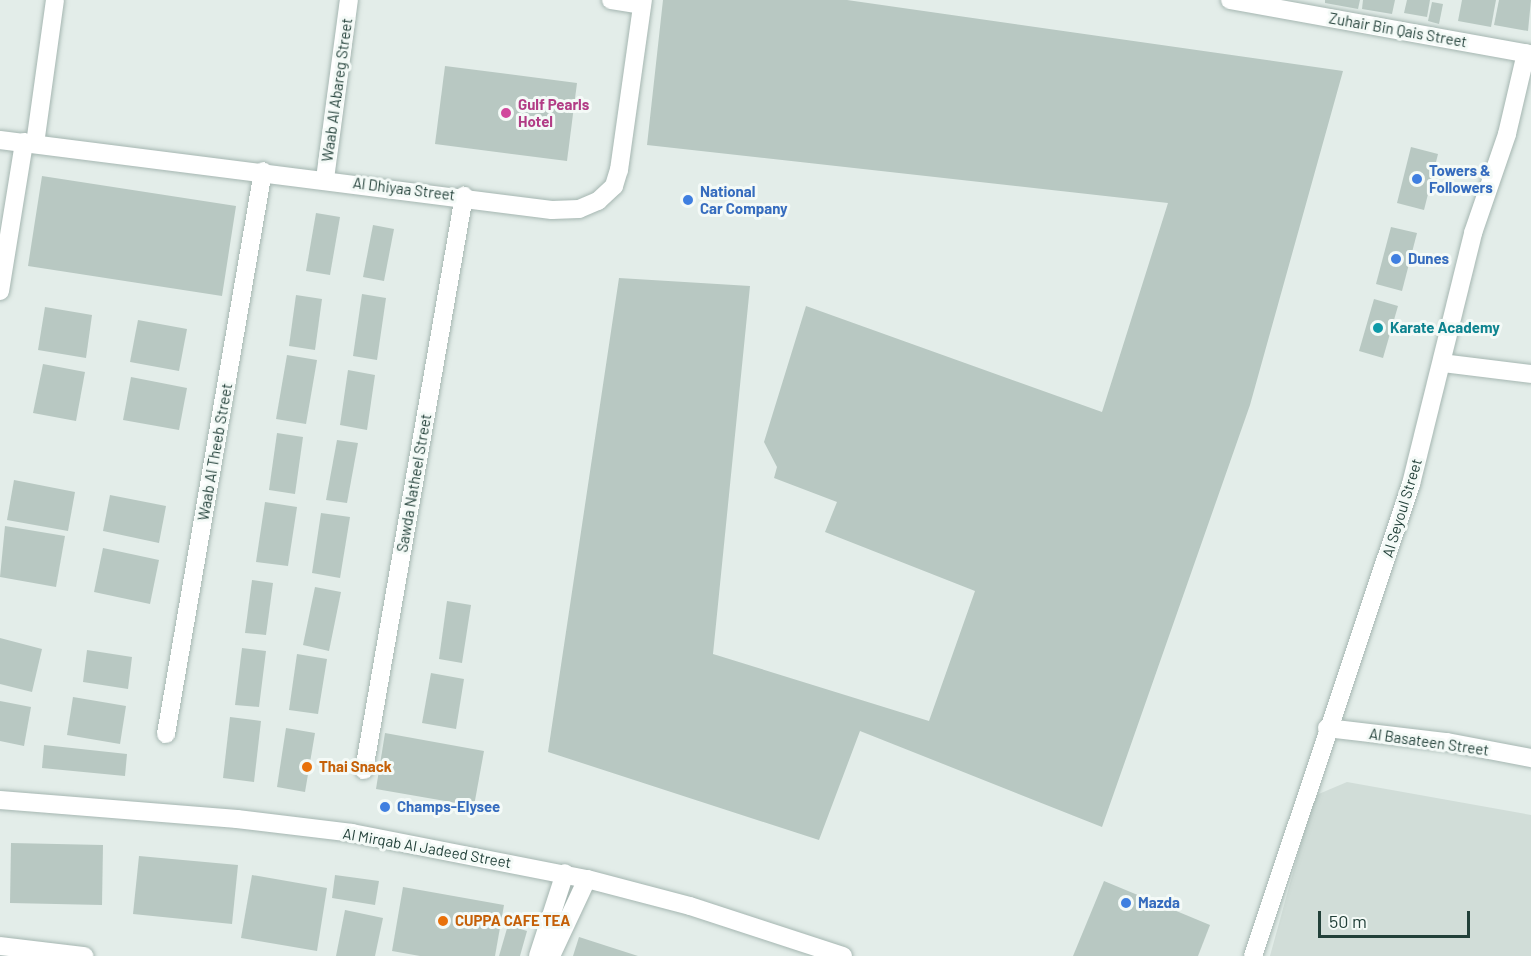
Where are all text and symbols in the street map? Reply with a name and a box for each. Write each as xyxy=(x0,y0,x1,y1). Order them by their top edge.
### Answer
street label: Zuhair Bin Qais Street xyxy=(1328,9,1468,51)
street label: Waab Al Abareg Street xyxy=(318,17,356,163)
place label: Gulf Pearls Hotel xyxy=(518,95,589,130)
marker: Gulf Pearls Hotel xyxy=(499,106,513,120)
place label: Towers & Followers xyxy=(1429,161,1493,196)
marker: Towers & Followers xyxy=(1410,172,1424,186)
street label: Al Dhiyaa Street xyxy=(352,174,456,204)
place label: National Car Company xyxy=(700,182,788,217)
marker: National Car Company xyxy=(681,193,695,207)
place label: Dunes xyxy=(1408,250,1449,268)
marker: Dunes xyxy=(1389,252,1403,266)
place label: Karate Academy xyxy=(1390,319,1500,337)
marker: Karate Academy xyxy=(1371,321,1385,335)
street label: Waab Al Theeb Street xyxy=(194,382,236,522)
street label: Sawda Natheel Street xyxy=(393,412,435,554)
street label: Al Seyoul Street xyxy=(1378,456,1426,560)
street label: Al Basateen Street xyxy=(1368,725,1490,759)
place label: Thai Snack xyxy=(319,758,392,776)
marker: Thai Snack xyxy=(300,760,314,774)
place label: Champs-Elysee xyxy=(397,798,500,816)
marker: Champs-Elysee xyxy=(378,800,392,814)
street label: Al Mirqab Al Jadeed Street xyxy=(341,824,513,872)
place label: Mazda xyxy=(1138,894,1180,912)
marker: Mazda xyxy=(1119,896,1133,910)
scale bar xyxy=(1321,899,1472,937)
text: 50 m xyxy=(1329,910,1367,932)
place label: CUPPA CAFE TEA xyxy=(455,912,570,930)
marker: CUPPA CAFE TEA xyxy=(436,914,450,928)

